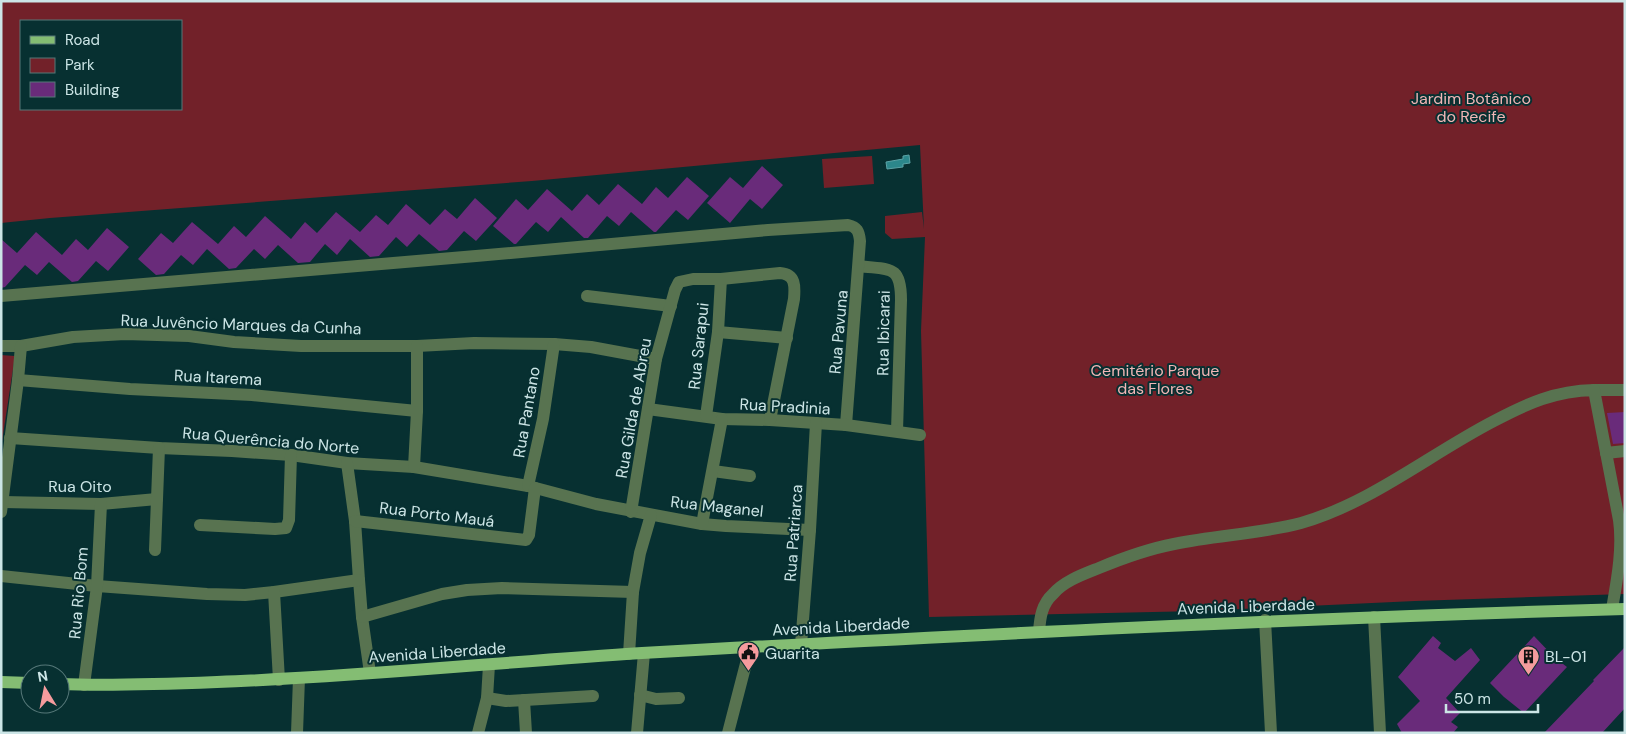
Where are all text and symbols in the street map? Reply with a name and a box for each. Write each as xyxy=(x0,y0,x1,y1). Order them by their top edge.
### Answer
legend xyxy=(20,20,182,110)
text: Road xyxy=(65,30,100,50)
text: Park xyxy=(65,55,95,75)
text: Building xyxy=(65,80,120,100)
park label: Jardim Botânico do Recife xyxy=(1411,88,1531,127)
street label: Rua Pavuna xyxy=(824,289,853,375)
street label: Rua Ibicarai xyxy=(872,290,895,376)
street label: Rua Sarapui xyxy=(683,302,714,391)
street label: Rua Juvêncio Marques da Cunha xyxy=(120,310,362,339)
street label: Rua Gilda de Abreu xyxy=(611,336,656,480)
park label: Cemitério Parque das Flores xyxy=(1091,360,1219,399)
street label: Rua Itarema xyxy=(173,365,262,390)
street label: Rua Pantano xyxy=(508,365,545,459)
street label: Rua Pradinia xyxy=(739,394,831,419)
street label: Rua Querência do Norte xyxy=(182,422,360,459)
street label: Rua Oito xyxy=(48,476,112,497)
street label: Rua Patriarca xyxy=(780,484,807,582)
street label: Rua Maganel xyxy=(669,491,764,522)
street label: Rua Porto Mauá xyxy=(378,497,496,532)
street label: Rua Rio Bom xyxy=(64,546,93,640)
street label: Avenida Liberdade xyxy=(1177,594,1315,619)
street label: Avenida Liberdade xyxy=(772,612,910,641)
street label: Avenida Liberdade xyxy=(368,637,506,668)
public building icon: Guarita xyxy=(737,641,761,672)
place label: Guarita xyxy=(765,643,820,664)
building icon: BL-01 xyxy=(1517,644,1541,675)
place label: BL-01 xyxy=(1545,646,1587,667)
north arrow xyxy=(20,664,70,714)
text: N xyxy=(36,666,49,686)
scale bar xyxy=(1446,682,1538,714)
text: 50 m xyxy=(1454,689,1491,709)

